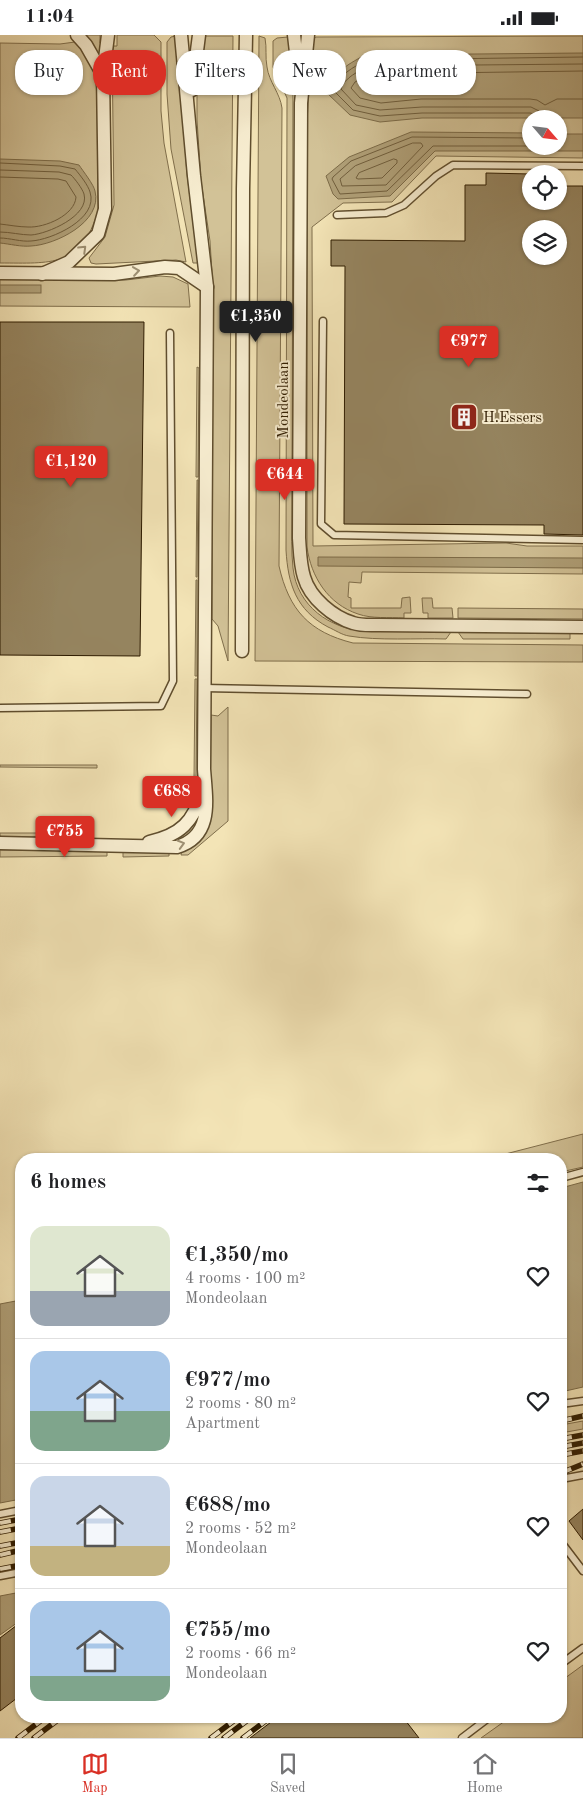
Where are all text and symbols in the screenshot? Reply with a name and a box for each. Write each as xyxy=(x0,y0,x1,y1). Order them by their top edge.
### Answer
text: 11:04 xyxy=(25,8,74,27)
chip: Buy xyxy=(15,50,83,95)
chip: Rent xyxy=(93,50,166,95)
chip: Filters xyxy=(176,50,263,95)
chip: New xyxy=(273,50,346,95)
chip: Apartment xyxy=(356,50,476,95)
north arrow xyxy=(522,110,568,155)
map controls xyxy=(522,110,567,265)
button: locate xyxy=(522,165,567,210)
button: layers xyxy=(522,220,567,265)
one-way arrow xyxy=(78,246,87,255)
one-way arrow xyxy=(132,266,140,276)
pin: €1,350 xyxy=(215,301,297,343)
text: €1,350 xyxy=(231,309,281,325)
pin: €977 xyxy=(439,325,499,368)
text: €977 xyxy=(450,334,488,350)
street label: Mondeolaan xyxy=(277,361,292,439)
building icon: H.Essers xyxy=(449,402,479,432)
place label: H.Essers xyxy=(483,411,542,426)
pin: €1,120 xyxy=(30,445,112,488)
text: €1,120 xyxy=(46,454,96,470)
pin: €644 xyxy=(255,459,315,501)
text: €644 xyxy=(266,467,304,483)
pin: €688 xyxy=(142,775,202,818)
text: €688 xyxy=(153,784,191,800)
pin: €755 xyxy=(35,815,95,858)
text: €755 xyxy=(46,824,84,840)
one-way arrow xyxy=(176,840,184,850)
icon: filters xyxy=(524,1169,552,1197)
text: 6 homes xyxy=(30,1172,106,1193)
text: €1,350/mo xyxy=(185,1245,289,1266)
icon: home xyxy=(70,1246,130,1306)
icon: heart xyxy=(524,1262,552,1290)
text: 4 rooms · 100 m² xyxy=(185,1271,305,1287)
text: Mondeolaan xyxy=(185,1291,267,1307)
text: €977/mo xyxy=(185,1370,271,1391)
icon: home xyxy=(70,1371,130,1431)
icon: heart xyxy=(524,1387,552,1415)
text: 2 rooms · 80 m² xyxy=(185,1396,296,1412)
text: Apartment xyxy=(185,1416,260,1432)
text: €688/mo xyxy=(185,1495,271,1516)
icon: home xyxy=(70,1496,130,1556)
icon: heart xyxy=(524,1512,552,1540)
text: 2 rooms · 52 m² xyxy=(185,1521,296,1537)
text: Mondeolaan xyxy=(185,1541,267,1557)
text: €755/mo xyxy=(185,1620,271,1641)
icon: home xyxy=(70,1621,130,1681)
icon: heart xyxy=(524,1637,552,1665)
text: 2 rooms · 66 m² xyxy=(185,1646,296,1662)
text: Mondeolaan xyxy=(185,1666,267,1682)
tab: Map xyxy=(81,1750,109,1797)
tab: Saved xyxy=(270,1750,306,1797)
tab: Home xyxy=(467,1750,502,1797)

